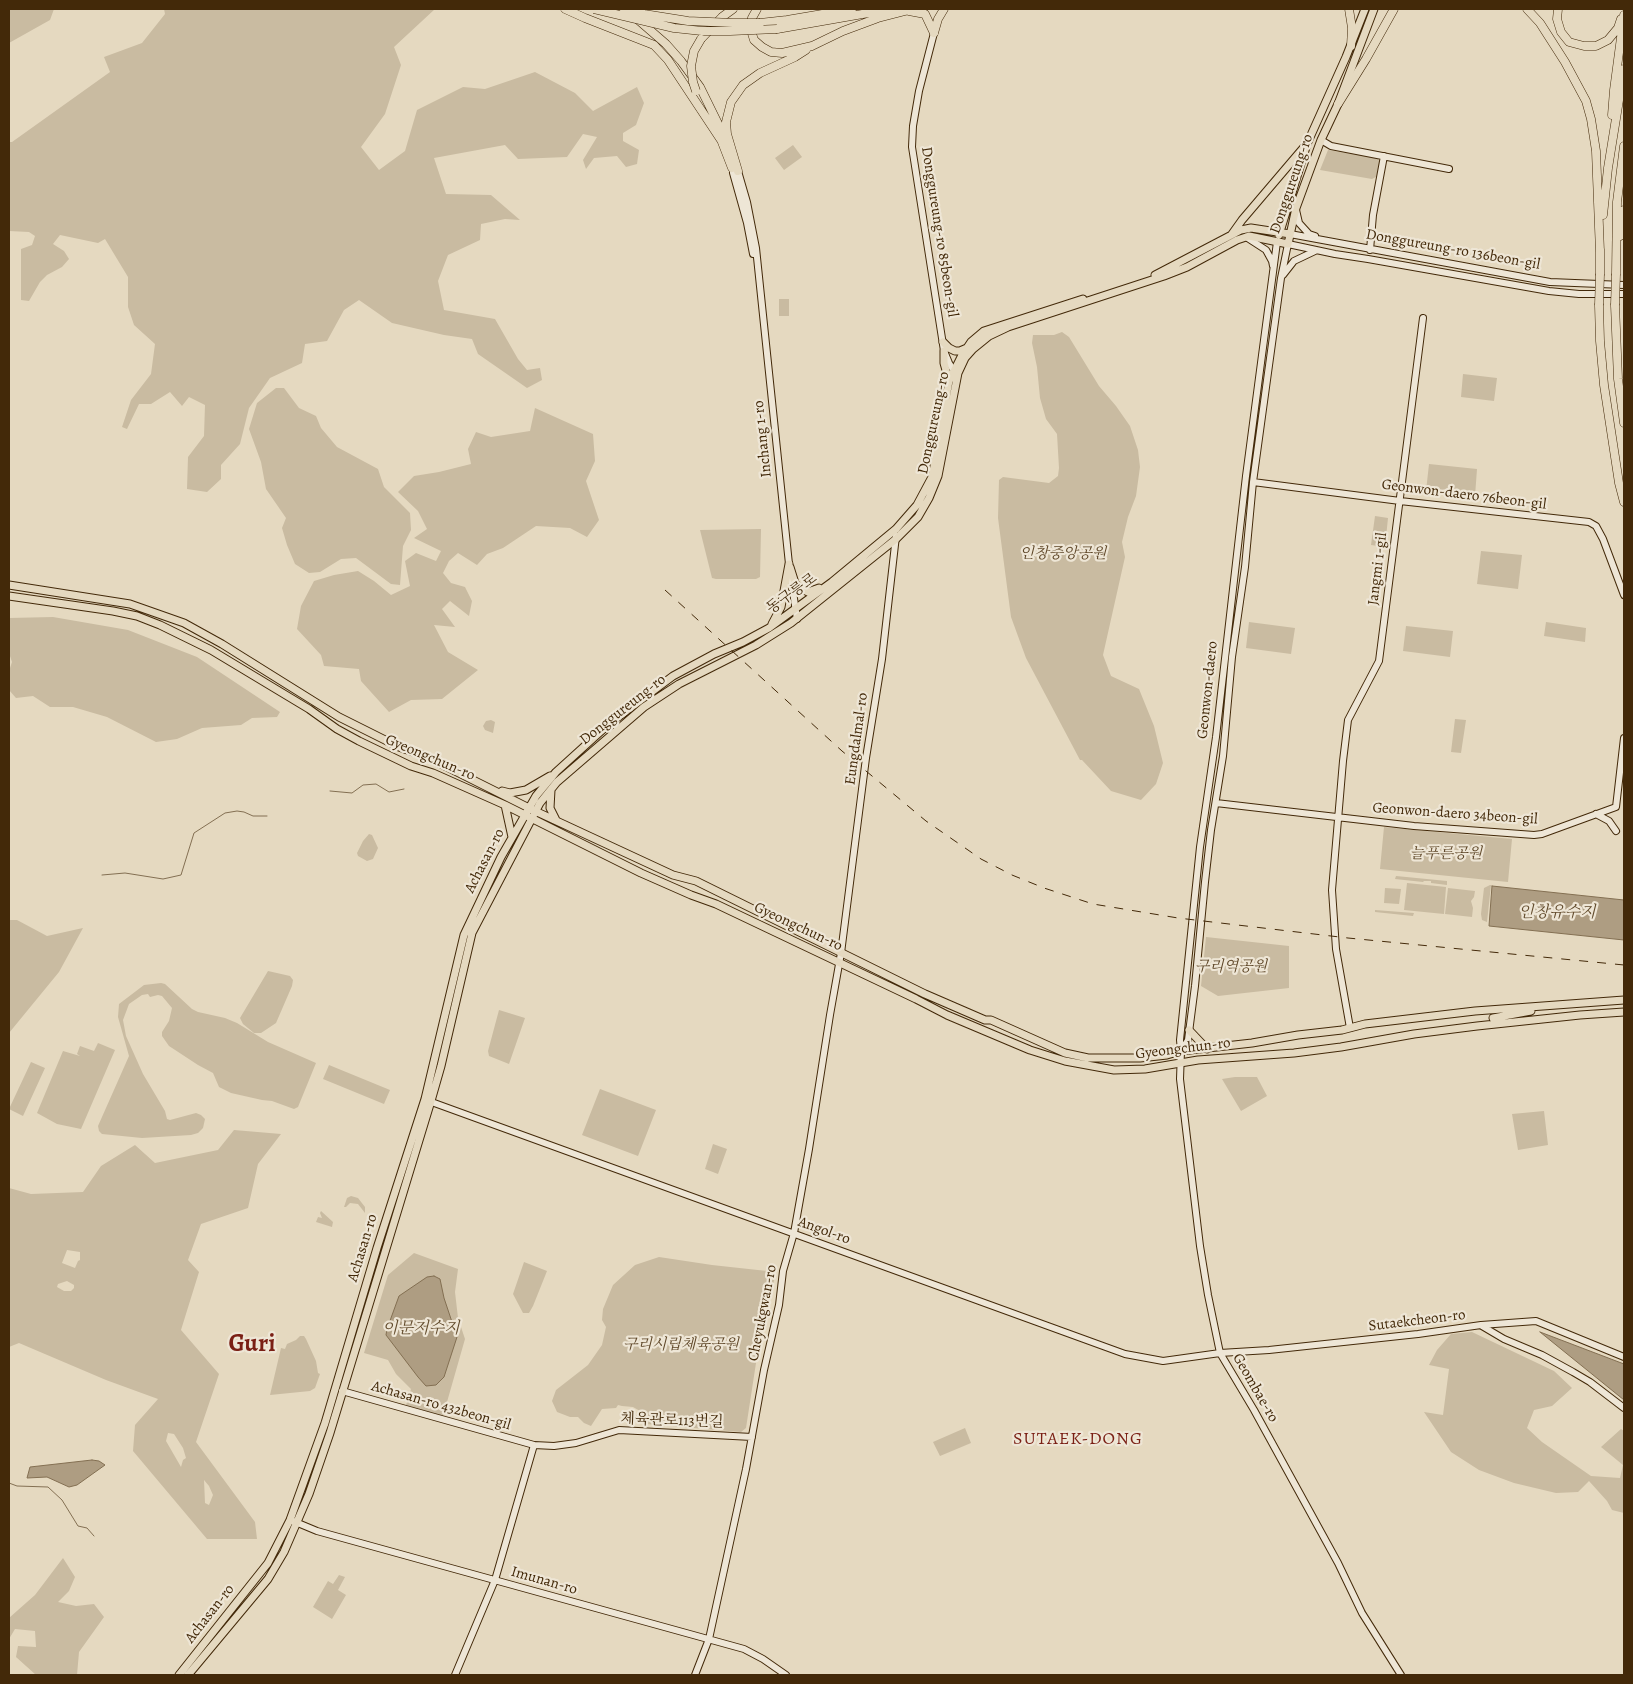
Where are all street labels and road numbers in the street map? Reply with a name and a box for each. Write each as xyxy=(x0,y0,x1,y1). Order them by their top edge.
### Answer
street label: Donggureung-ro xyxy=(1267,132,1317,236)
street label: Donggureung-ro 85beon-gil xyxy=(917,146,961,318)
street label: Donggureung-ro 136beon-gil xyxy=(1364,226,1542,274)
street label: Donggureung-ro xyxy=(914,370,954,476)
street label: Inchang 1-ro xyxy=(750,400,776,478)
street label: Geonwon-daero 76beon-gil xyxy=(1381,476,1547,514)
street label: Jangmi 1-gil xyxy=(1365,532,1391,606)
street label: 동구릉로 xyxy=(763,570,821,618)
street label: Geonwon-daero xyxy=(1194,640,1222,740)
street label: Donggureung-ro xyxy=(576,671,670,749)
street label: Eungdalmal-ro xyxy=(842,692,872,786)
street label: Gyeongchun-ro xyxy=(383,731,477,785)
street label: Geonwon-daero 34beon-gil xyxy=(1372,799,1538,829)
street label: Achasan-ro xyxy=(461,826,509,896)
street label: Gyeongchun-ro xyxy=(751,899,845,955)
street label: Gyeongchun-ro xyxy=(1134,1034,1232,1064)
street label: Achasan-ro xyxy=(344,1212,382,1284)
street label: Angol-ro xyxy=(796,1213,852,1249)
street label: Cheyukgwan-ro xyxy=(745,1263,781,1363)
street label: Sutaekcheon-ro xyxy=(1368,1306,1466,1336)
street label: Geombae-ro xyxy=(1228,1350,1282,1426)
street label: Achasan-ro 432beon-gil xyxy=(369,1377,513,1435)
street label: 체육관로113번길 xyxy=(620,1410,724,1432)
street label: Imunan-ro xyxy=(509,1563,579,1599)
street label: Achasan-ro xyxy=(181,1581,239,1647)

